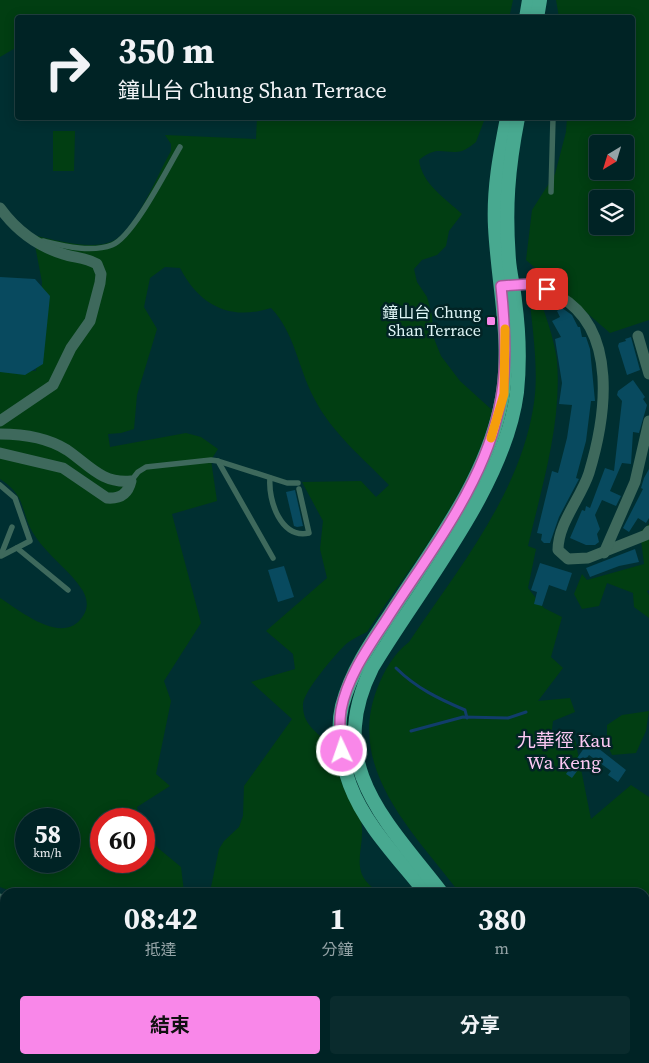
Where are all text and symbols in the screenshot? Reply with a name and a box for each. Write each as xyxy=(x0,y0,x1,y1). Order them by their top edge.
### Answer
text: 350 m xyxy=(118,27,214,75)
icon: right xyxy=(35,35,100,100)
text: 鐘山台 Chung Shan Terrace xyxy=(118,75,387,105)
north arrow xyxy=(589,135,634,180)
map controls xyxy=(589,135,634,235)
button: layers xyxy=(589,190,634,235)
pin xyxy=(526,268,568,310)
icon: arrive xyxy=(533,275,561,303)
place label: 鐘山台 Chung Shan Terrace xyxy=(382,301,481,341)
marker: 鐘山台 Chung Shan Terrace xyxy=(485,315,497,327)
position arrow xyxy=(315,724,367,776)
district label: 九華徑 Kau Wa Keng xyxy=(517,727,611,775)
speed limit sign: 60 xyxy=(90,808,155,873)
text: 58 xyxy=(34,817,61,851)
text: km/h xyxy=(33,845,62,861)
text: 08:42 xyxy=(124,898,198,939)
text: 1 xyxy=(329,898,346,939)
text: 380 xyxy=(477,899,526,940)
text: m xyxy=(495,937,509,959)
text: 抵達 xyxy=(145,938,177,960)
text: 分鐘 xyxy=(322,938,354,960)
button: 結束 xyxy=(20,996,320,1054)
button: 分享 xyxy=(330,996,630,1054)

